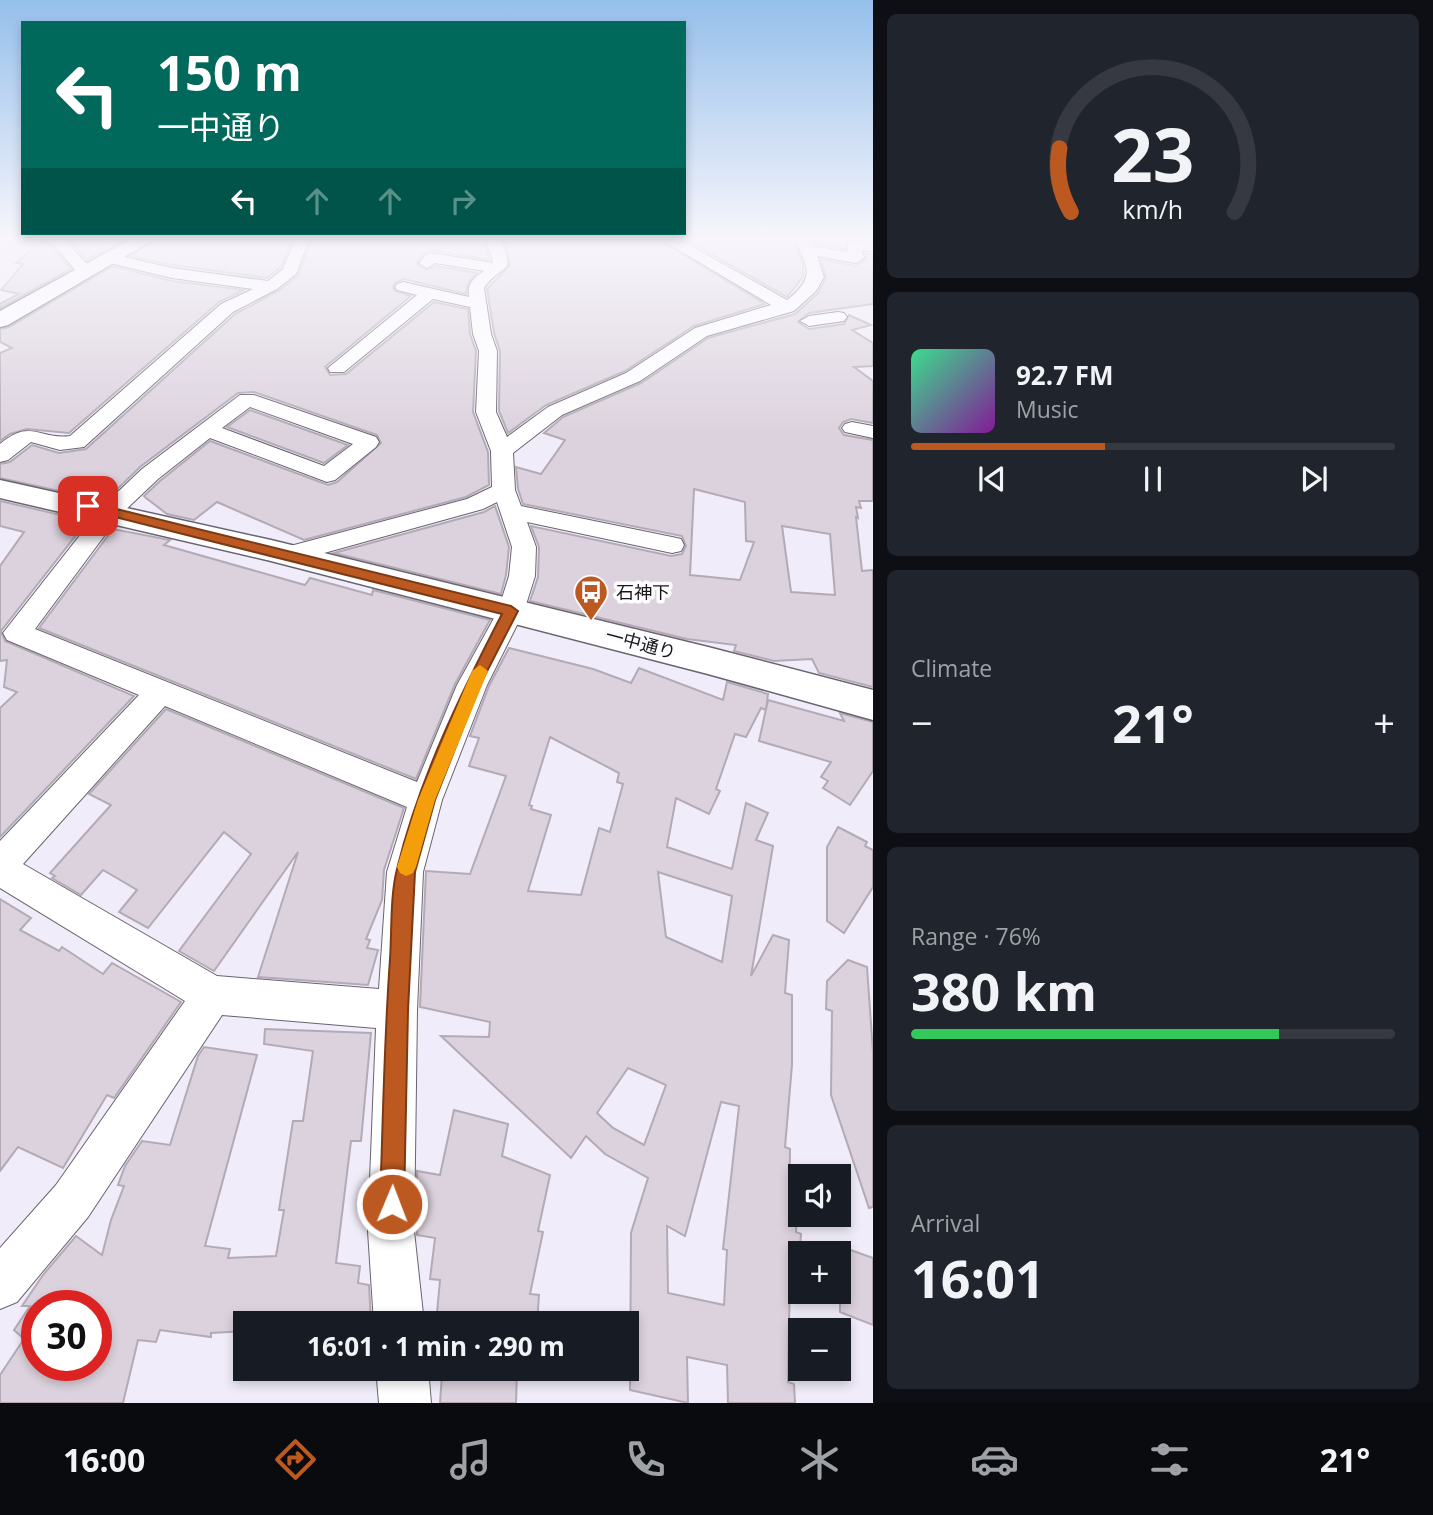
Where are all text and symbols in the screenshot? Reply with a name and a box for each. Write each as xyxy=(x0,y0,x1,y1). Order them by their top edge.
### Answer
text: 150 m xyxy=(157,39,302,105)
icon: left xyxy=(42,49,133,140)
text: 23 xyxy=(1111,104,1195,203)
text: 一中通り xyxy=(157,105,285,148)
icon: left xyxy=(225,182,263,220)
icon: ahead xyxy=(298,182,336,220)
icon: ahead xyxy=(371,182,409,220)
icon: right xyxy=(444,182,482,220)
text: km/h xyxy=(1123,192,1183,226)
text: 92.7 FM xyxy=(1016,357,1114,393)
text: Music xyxy=(1016,393,1079,425)
icon: previous xyxy=(973,460,1011,498)
icon: pause xyxy=(1134,460,1172,498)
icon: next xyxy=(1295,460,1333,498)
pin xyxy=(58,476,118,536)
icon: arrive xyxy=(69,487,107,525)
bus stop icon: 石神下 xyxy=(572,573,610,622)
place label: 石神下 xyxy=(616,580,670,604)
street label: 一中通り xyxy=(603,622,679,664)
text: Climate xyxy=(911,652,992,684)
text: 21° xyxy=(1112,687,1194,758)
text: − xyxy=(911,696,933,748)
text: + xyxy=(1373,696,1395,748)
text: Range · 76% xyxy=(911,920,1041,952)
text: 380 km xyxy=(911,955,1097,1026)
map controls xyxy=(788,1164,851,1381)
button: sound xyxy=(788,1164,851,1227)
position arrow xyxy=(355,1167,429,1241)
text: Arrival xyxy=(911,1207,980,1239)
button: + xyxy=(788,1241,851,1304)
text: 16:01 xyxy=(911,1242,1045,1313)
speed limit sign: 30 xyxy=(21,1290,112,1381)
button: − xyxy=(788,1318,851,1381)
text: 16:01 · 1 min · 290 m xyxy=(307,1328,565,1364)
icon: directions xyxy=(271,1435,320,1484)
icon: music xyxy=(446,1435,495,1484)
icon: phone xyxy=(621,1435,670,1484)
icon: climate xyxy=(795,1435,844,1484)
icon: car xyxy=(970,1435,1019,1484)
icon: filters xyxy=(1145,1435,1194,1484)
text: 16:00 xyxy=(63,1438,145,1481)
text: 21° xyxy=(1320,1438,1370,1481)

